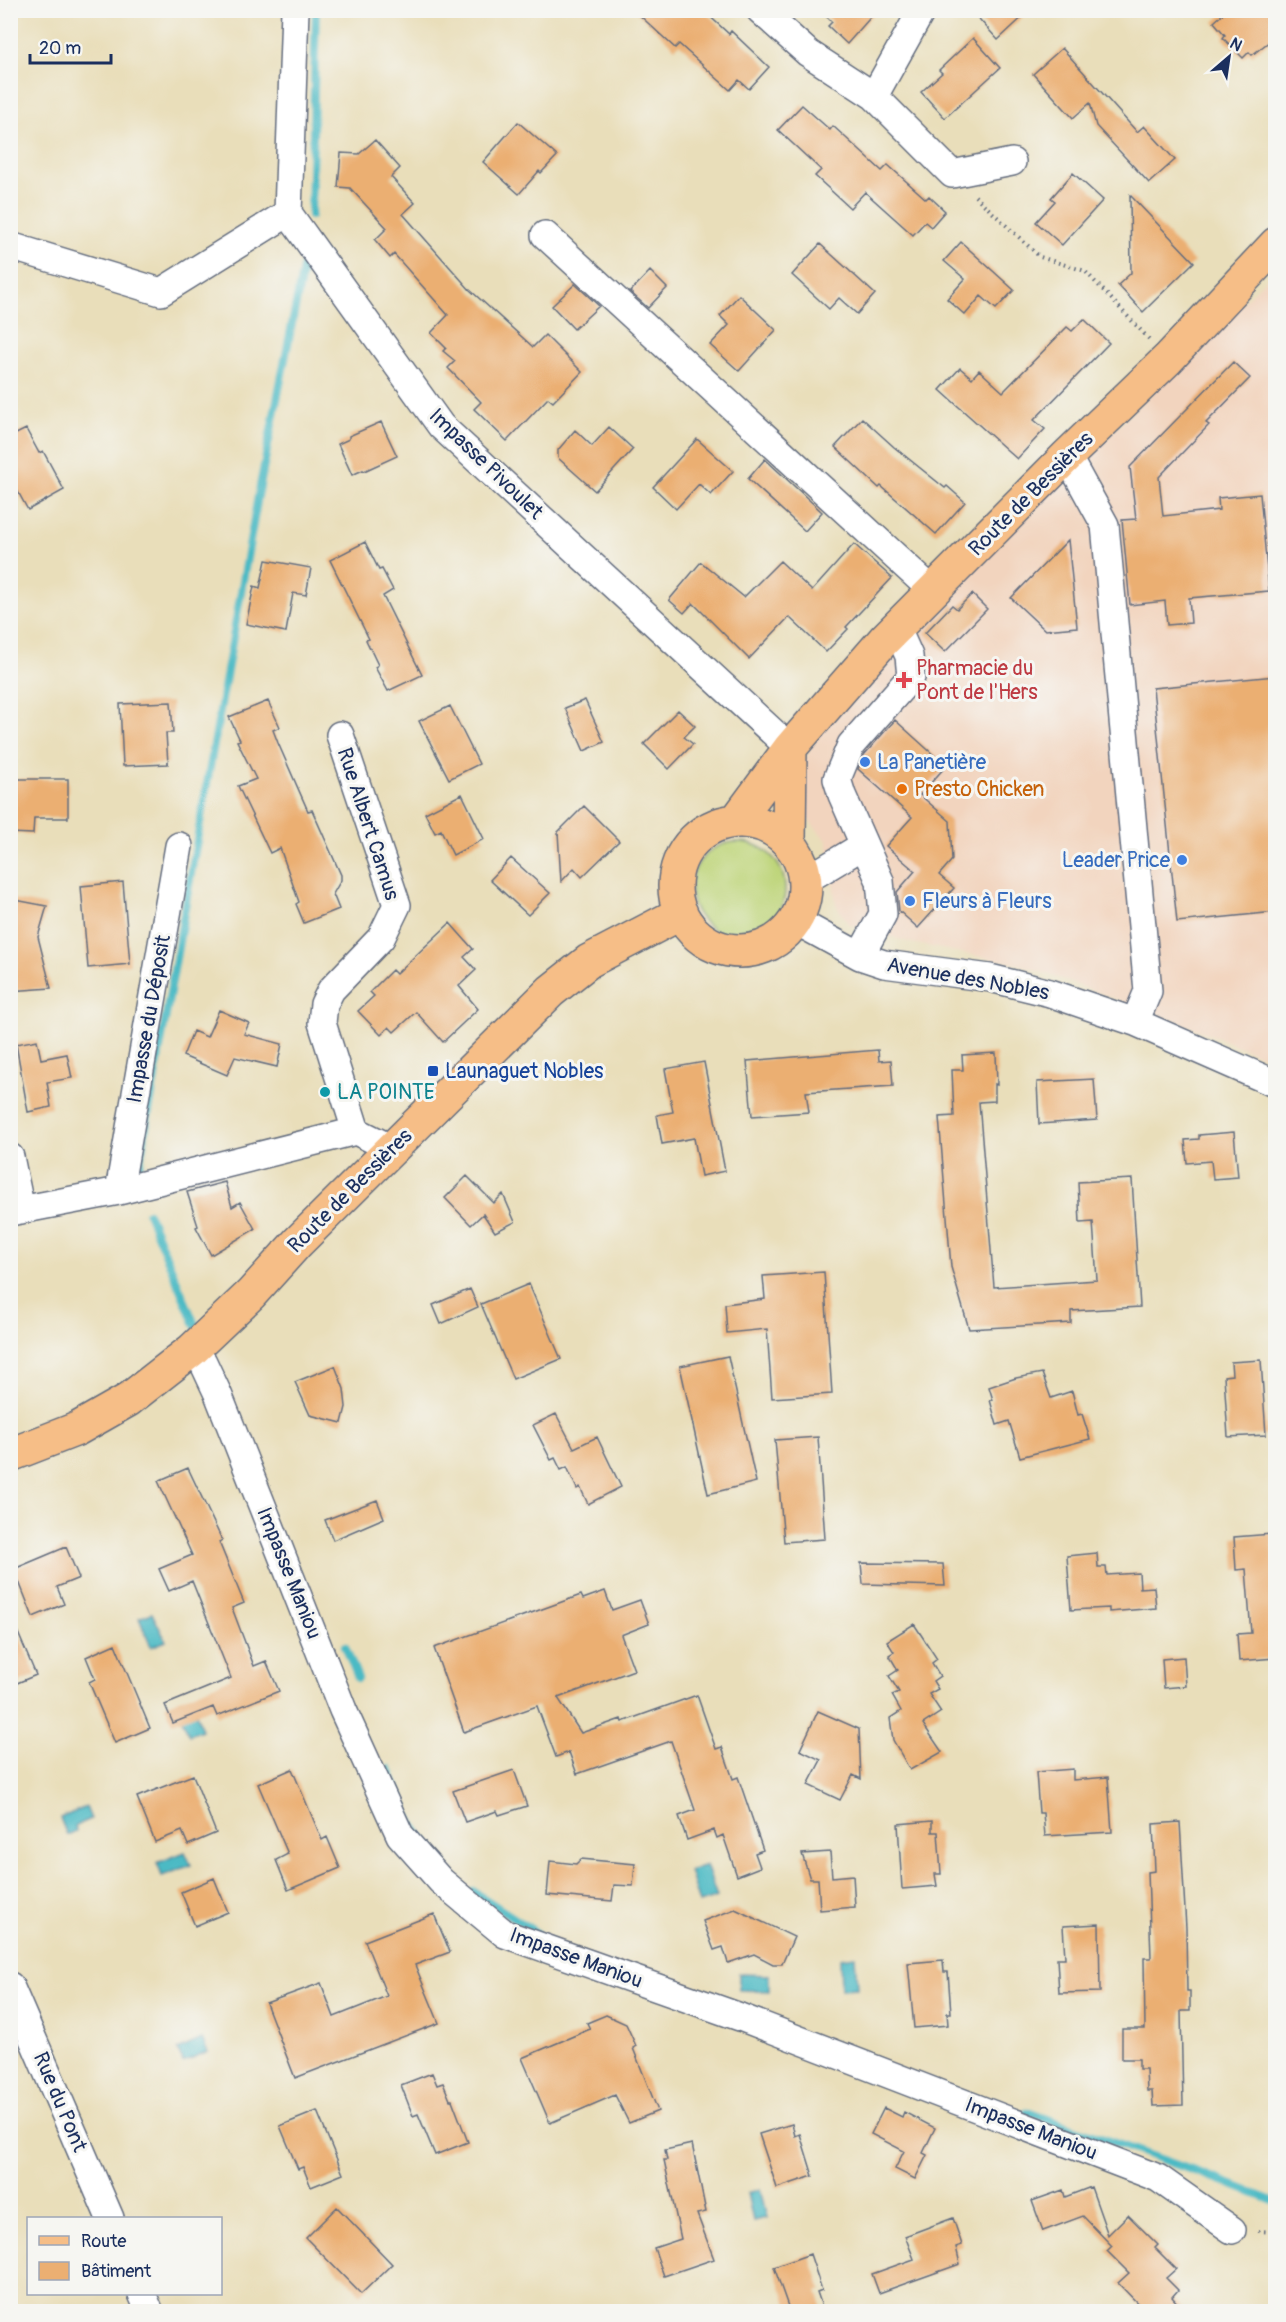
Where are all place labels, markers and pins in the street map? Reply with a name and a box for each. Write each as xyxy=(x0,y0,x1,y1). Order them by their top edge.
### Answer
place label: Pharmacie du Pont de l'Hers xyxy=(916,655,1038,706)
marker: Pharmacie du Pont de l'Hers xyxy=(897,673,911,687)
place label: La Panetière xyxy=(877,749,987,776)
marker: La Panetière xyxy=(858,755,872,769)
place label: Presto Chicken xyxy=(914,776,1044,803)
marker: Presto Chicken xyxy=(895,782,909,796)
place label: Leader Price xyxy=(1062,847,1171,874)
marker: Leader Price xyxy=(1175,853,1189,867)
place label: Fleurs à Fleurs xyxy=(922,888,1052,915)
marker: Fleurs à Fleurs xyxy=(903,894,917,908)
place label: Launaguet Nobles xyxy=(445,1058,604,1085)
marker: Launaguet Nobles xyxy=(426,1064,440,1078)
place label: LA POINTE xyxy=(337,1079,435,1106)
marker: LA POINTE xyxy=(318,1085,332,1099)

